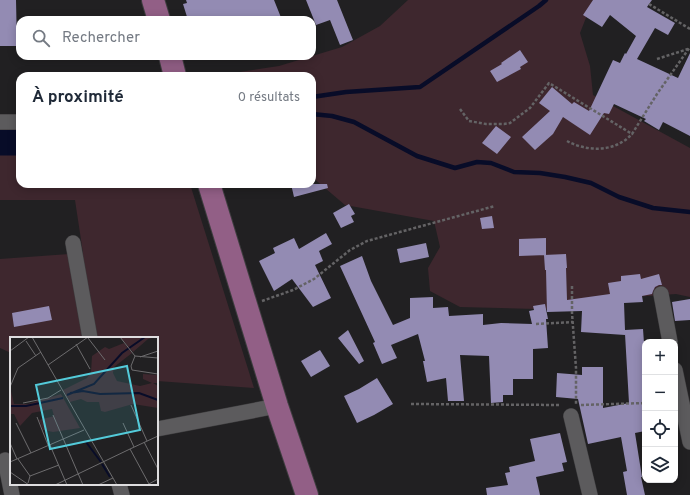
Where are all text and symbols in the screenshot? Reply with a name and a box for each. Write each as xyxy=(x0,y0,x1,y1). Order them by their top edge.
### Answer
search box xyxy=(16,16,316,60)
icon: search xyxy=(30,27,52,49)
text: Rechercher xyxy=(62,29,140,48)
text: À proximité xyxy=(32,87,124,109)
text: 0 résultats xyxy=(238,90,300,106)
inset map xyxy=(10,337,158,485)
map controls xyxy=(642,339,678,483)
button: + xyxy=(642,339,678,375)
button: − xyxy=(642,375,678,411)
button: locate xyxy=(642,411,678,447)
button: layers xyxy=(642,447,678,483)

